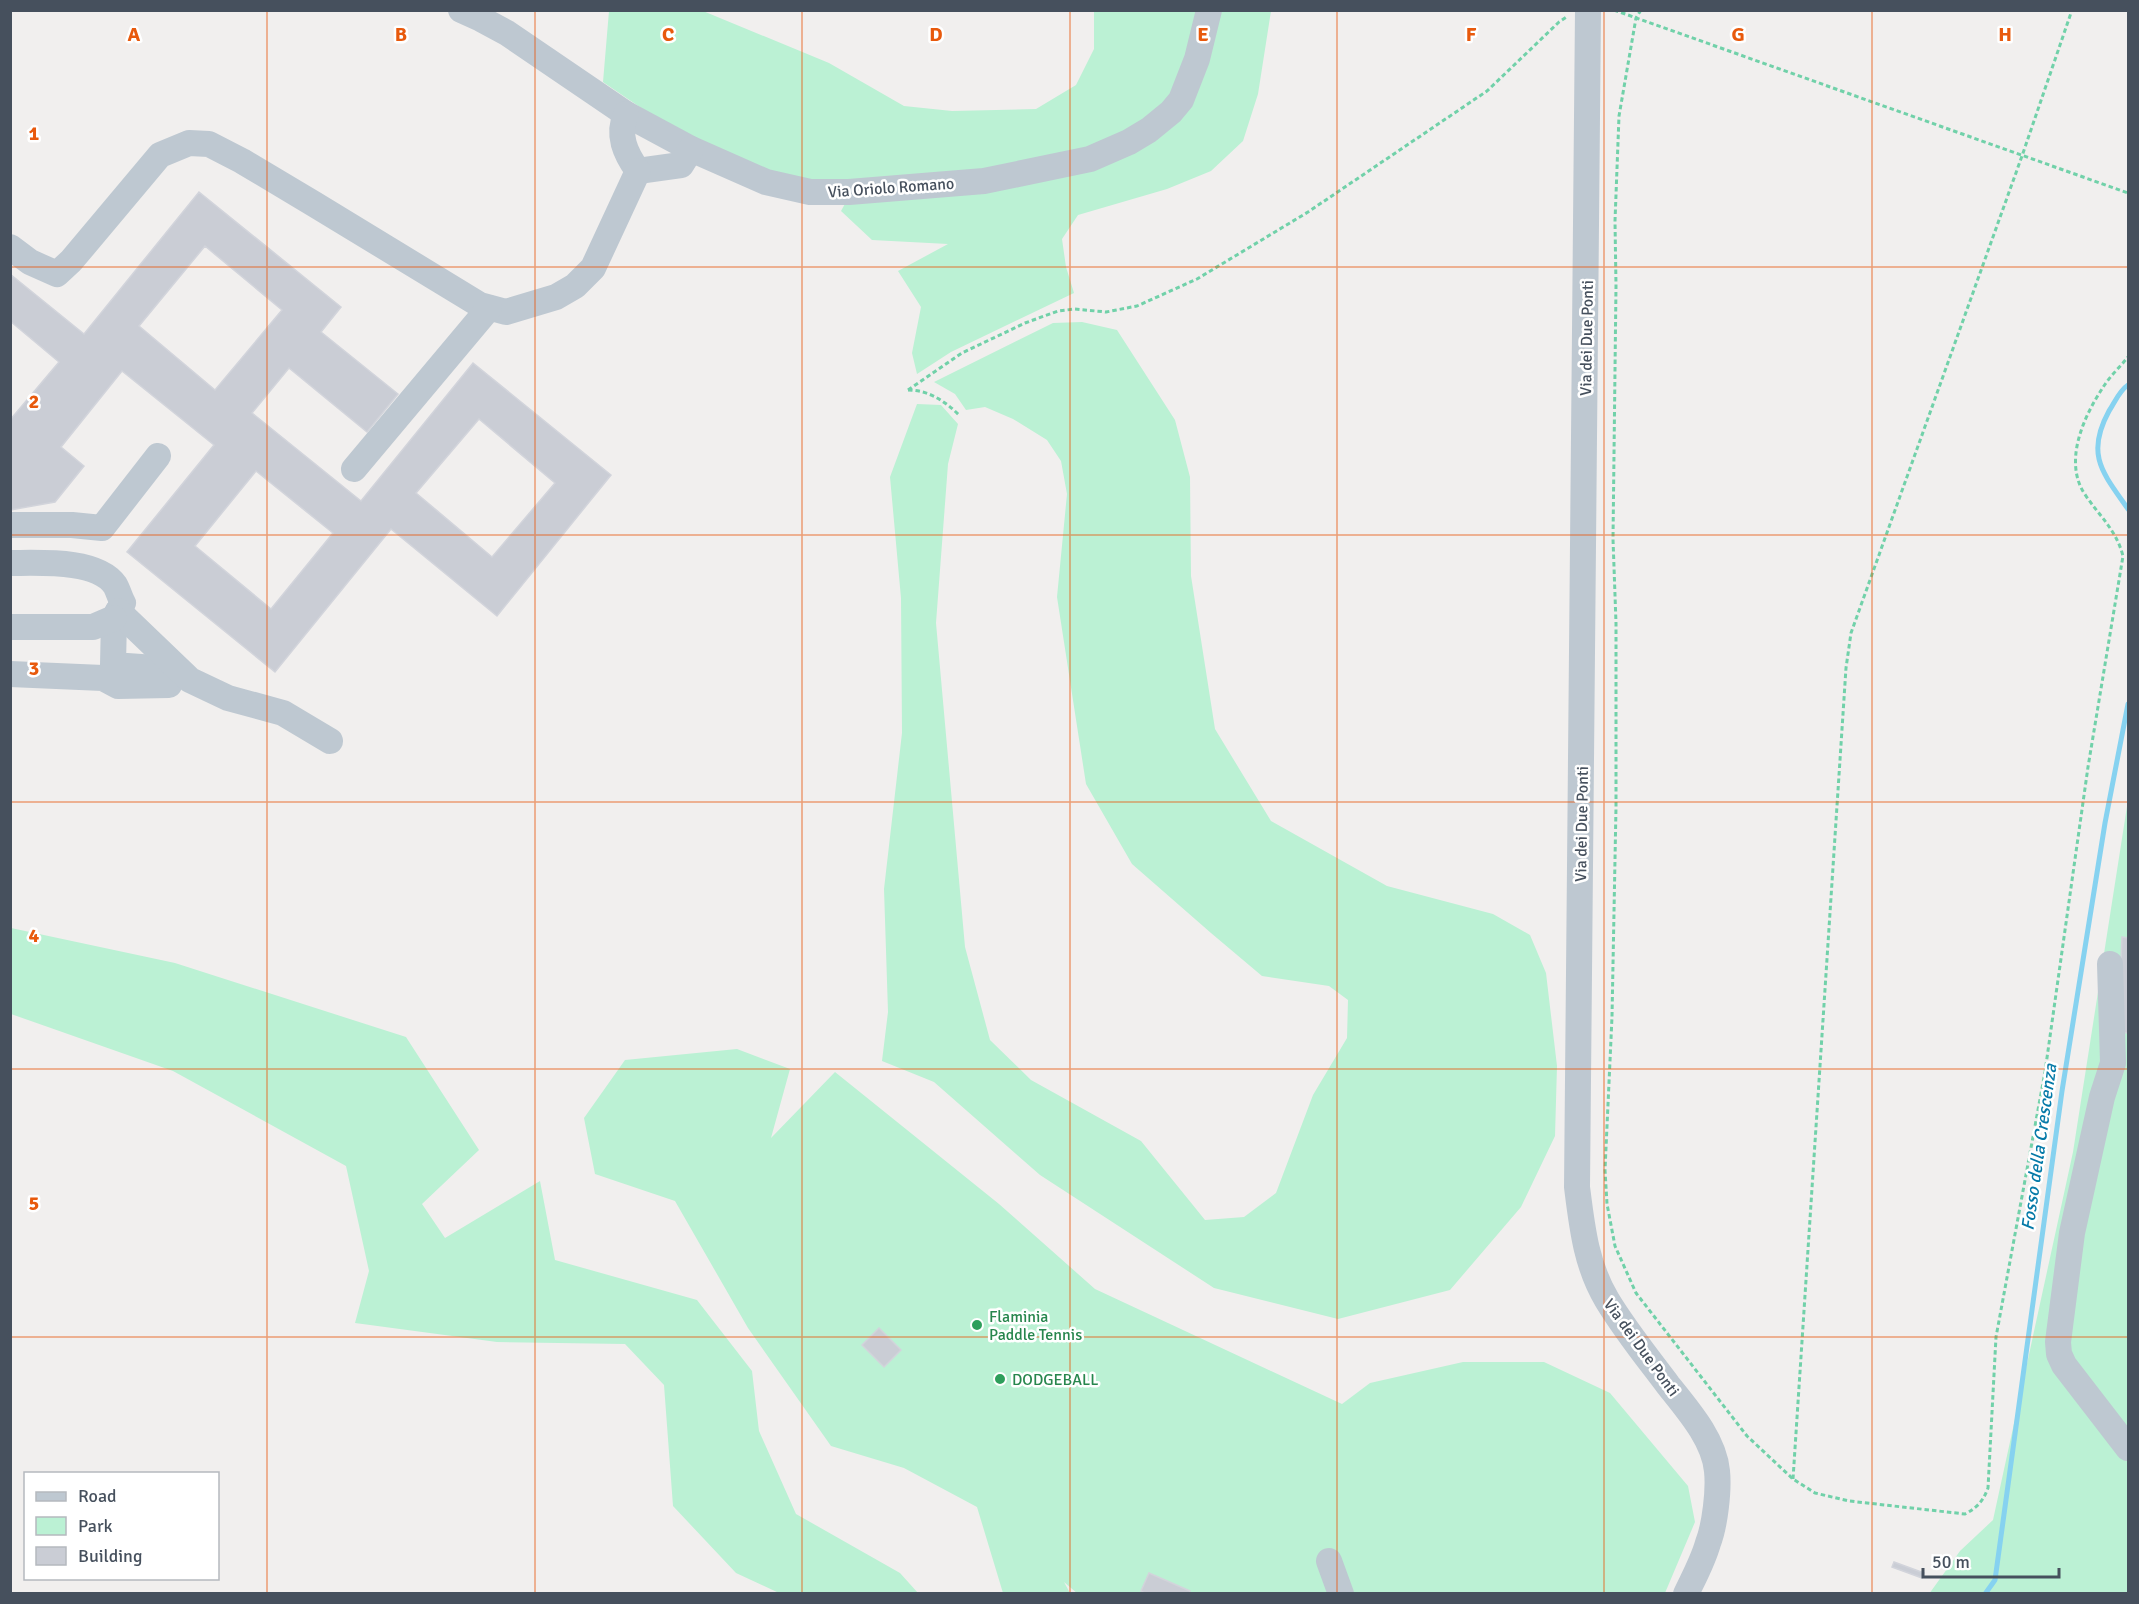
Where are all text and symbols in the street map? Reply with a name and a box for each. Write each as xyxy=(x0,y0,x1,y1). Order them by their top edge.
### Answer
text: A xyxy=(128,22,141,47)
text: B xyxy=(395,22,407,47)
text: C xyxy=(662,22,674,47)
text: D xyxy=(929,22,943,47)
text: E xyxy=(1197,22,1209,47)
text: F xyxy=(1466,22,1477,47)
text: G xyxy=(1731,22,1745,47)
text: H xyxy=(1998,22,2012,47)
text: 1 xyxy=(29,121,40,146)
street label: Via Oriolo Romano xyxy=(827,174,955,202)
street label: Via dei Due Ponti xyxy=(1576,280,1598,396)
text: 2 xyxy=(29,389,39,414)
text: 3 xyxy=(29,656,39,681)
street label: Via dei Due Ponti xyxy=(1571,766,1593,882)
text: 4 xyxy=(29,923,40,948)
water label: Fosso della Crescenza xyxy=(2016,1062,2062,1232)
text: 5 xyxy=(29,1191,39,1216)
street label: Via dei Due Ponti xyxy=(1599,1295,1683,1400)
place label: Flaminia Paddle Tennis xyxy=(989,1307,1082,1345)
marker: Flaminia Paddle Tennis xyxy=(970,1318,984,1332)
place label: DODGEBALL xyxy=(1012,1370,1098,1390)
marker: DODGEBALL xyxy=(993,1372,1007,1386)
legend xyxy=(24,1472,219,1580)
text: Road xyxy=(78,1485,117,1507)
text: Park xyxy=(78,1515,113,1537)
scale bar xyxy=(1923,1541,2060,1579)
text: Building xyxy=(78,1545,142,1567)
text: 50 m xyxy=(1932,1551,1970,1573)

